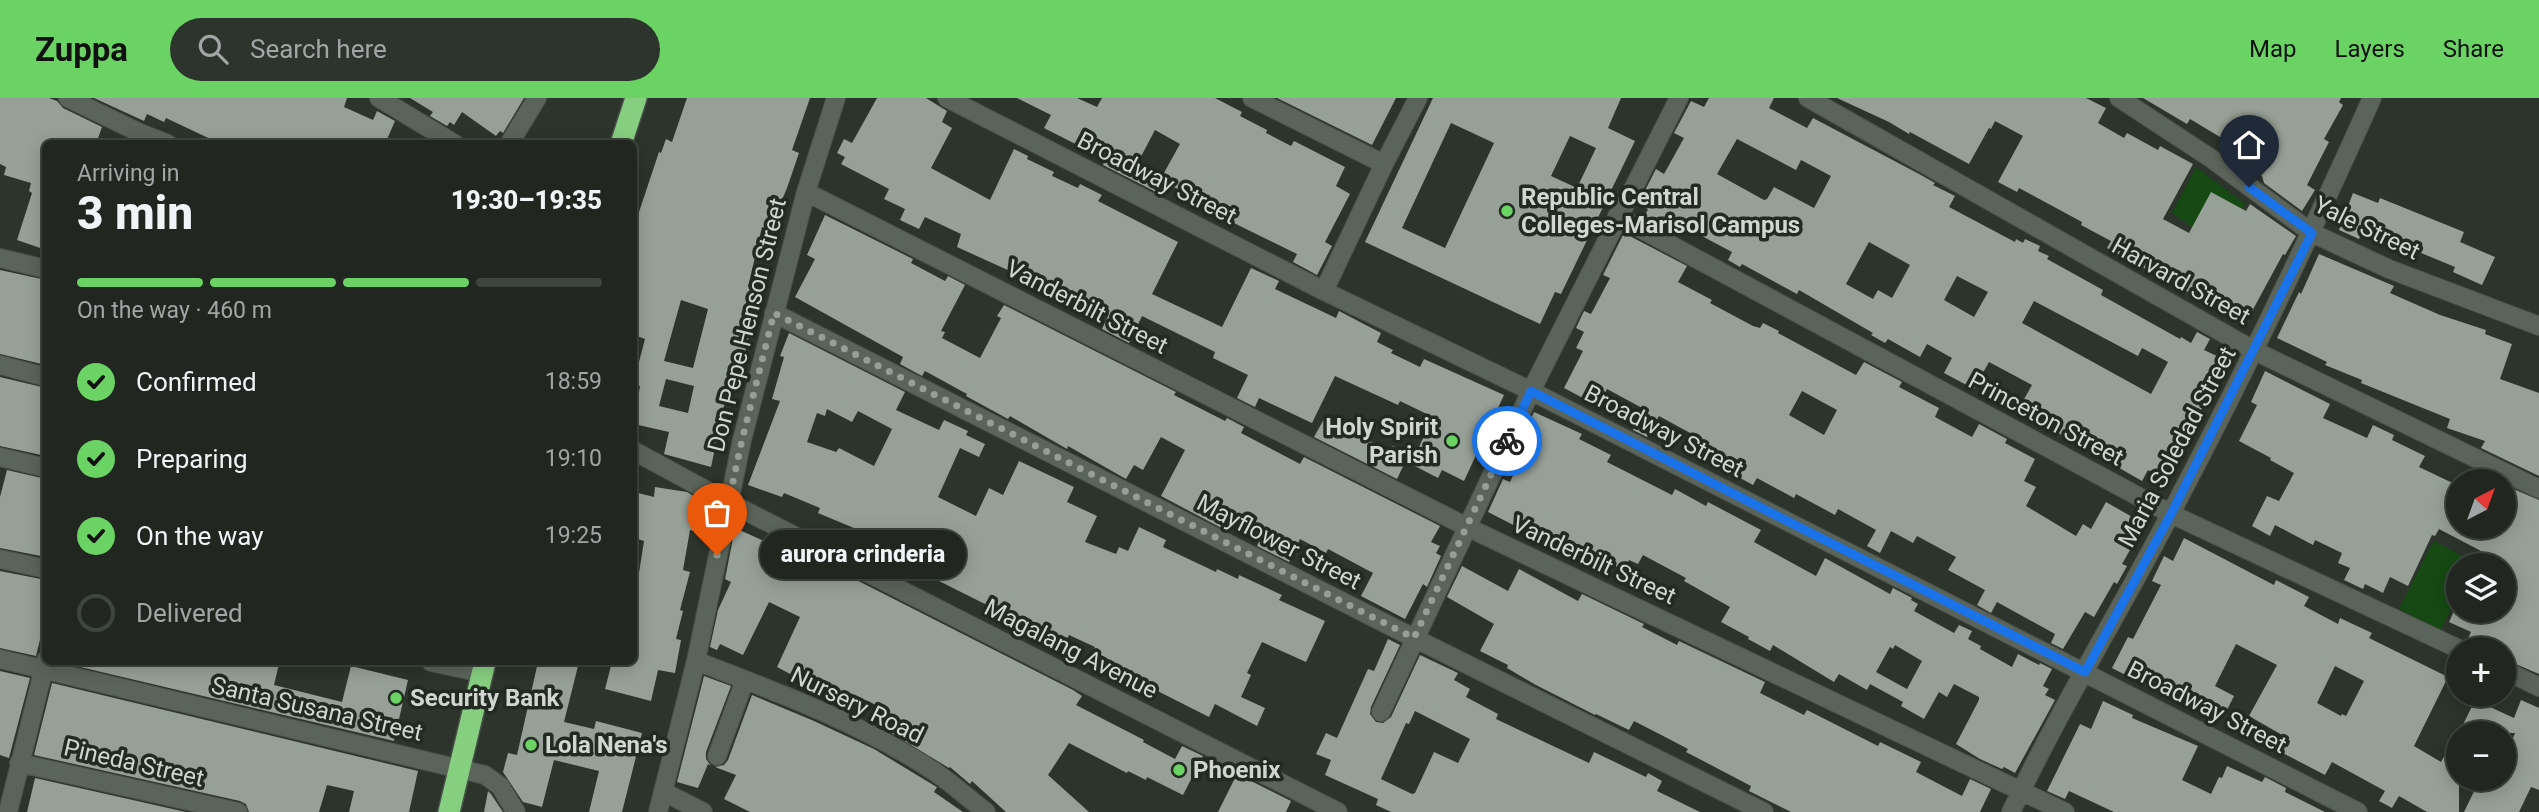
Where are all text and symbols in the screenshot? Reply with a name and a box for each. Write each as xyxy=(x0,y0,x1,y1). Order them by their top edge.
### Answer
search box xyxy=(170,18,660,81)
text: Zuppa xyxy=(35,30,128,69)
icon: search xyxy=(194,30,232,68)
text: Search here xyxy=(250,34,387,64)
text: Map xyxy=(2249,35,2297,63)
text: Layers xyxy=(2335,35,2405,63)
text: Share xyxy=(2443,35,2504,63)
pin xyxy=(2219,115,2279,187)
street label: Broadway Street xyxy=(1073,126,1241,230)
icon: home xyxy=(2230,126,2268,164)
text: Arriving in xyxy=(77,160,180,187)
place label: Republic Central Colleges-Marisol Campus xyxy=(1521,183,1800,239)
text: 19:30–19:35 xyxy=(451,185,602,215)
text: 3 min xyxy=(77,186,193,240)
street label: Yale Street xyxy=(2309,190,2425,266)
street label: Don Pepe Henson Street xyxy=(702,195,792,455)
marker: Republic Central Colleges-Marisol Campus xyxy=(1499,203,1515,219)
street label: Harvard Street xyxy=(2107,231,2255,331)
street label: Vanderbilt Street xyxy=(1001,254,1173,360)
text: On the way · 460 m xyxy=(77,297,272,324)
street label: Maria Soledad Street xyxy=(2112,342,2242,552)
icon: check xyxy=(77,363,115,401)
street label: Princeton Street xyxy=(1964,366,2128,472)
text: Confirmed xyxy=(136,367,257,397)
text: 18:59 xyxy=(545,368,602,395)
street label: Broadway Street xyxy=(1580,379,1748,483)
courier xyxy=(1472,406,1542,476)
place label: Holy Spirit Parish xyxy=(1325,413,1438,469)
icon: bike xyxy=(1488,422,1526,460)
marker: Holy Spirit Parish xyxy=(1444,433,1460,449)
icon: check xyxy=(77,440,115,478)
text: Preparing xyxy=(136,444,248,474)
text: 19:10 xyxy=(545,445,602,472)
north arrow xyxy=(2446,469,2516,539)
map controls xyxy=(2446,469,2516,791)
pin xyxy=(687,483,747,555)
street label: Mayflower Street xyxy=(1192,489,1366,596)
icon: bag xyxy=(698,494,736,532)
street label: Vanderbilt Street xyxy=(1508,510,1681,610)
icon: check xyxy=(77,517,115,555)
text: On the way xyxy=(136,521,264,551)
text: 19:25 xyxy=(545,522,602,549)
callout: aurora crinderia xyxy=(759,531,966,580)
text: aurora crinderia xyxy=(781,541,945,568)
button: layers xyxy=(2446,553,2516,623)
street label: Magalang Avenue xyxy=(980,593,1162,705)
text: Delivered xyxy=(136,598,243,628)
button: + xyxy=(2446,637,2516,707)
street label: Broadway Street xyxy=(2123,655,2291,759)
street label: Nursery Road xyxy=(786,661,928,749)
street label: Santa Susana Street xyxy=(209,671,425,747)
place label: Security Bank xyxy=(410,684,561,712)
marker: Security Bank xyxy=(388,690,404,706)
button: − xyxy=(2446,721,2516,791)
place label: Lola Nena's xyxy=(545,731,668,759)
street label: Pineda Street xyxy=(61,733,207,793)
marker: Lola Nena's xyxy=(523,737,539,753)
place label: Phoenix xyxy=(1193,756,1281,784)
marker: Phoenix xyxy=(1171,762,1187,778)

